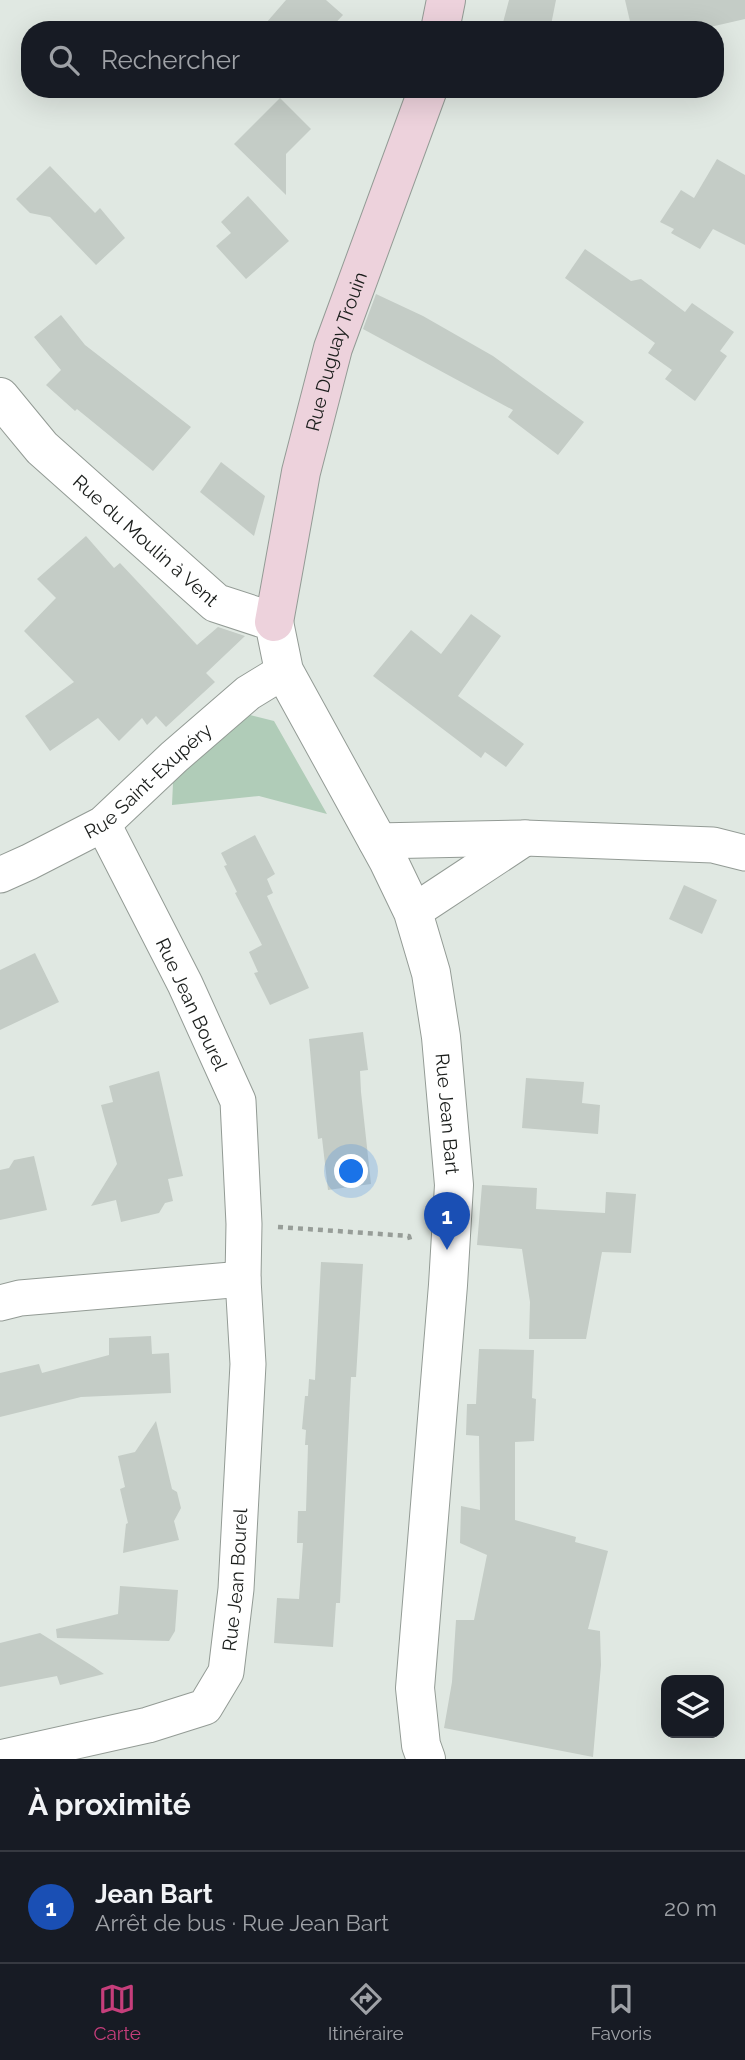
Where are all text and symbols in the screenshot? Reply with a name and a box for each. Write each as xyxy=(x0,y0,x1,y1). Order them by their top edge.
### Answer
search box xyxy=(21,21,724,98)
icon: search xyxy=(45,41,83,79)
text: Rechercher xyxy=(101,45,240,75)
street label: Rue Duguay Trouin xyxy=(301,269,371,433)
street label: Rue du Moulin à Vent xyxy=(69,470,223,611)
street label: Rue Saint-Exupéry xyxy=(81,719,216,843)
street label: Rue Jean Bourel xyxy=(152,934,233,1074)
street label: Rue Jean Bart xyxy=(431,1052,464,1176)
your location xyxy=(334,1154,368,1188)
pin: 1 xyxy=(424,1192,470,1250)
street label: Rue Jean Bourel xyxy=(218,1507,251,1652)
map controls xyxy=(661,1675,724,1738)
button: layers xyxy=(661,1675,724,1738)
text: À proximité xyxy=(28,1787,191,1822)
text: Jean Bart xyxy=(95,1879,213,1909)
text: 1 xyxy=(45,1894,57,1921)
text: 20 m xyxy=(664,1894,717,1921)
text: Arrêt de bus · Rue Jean Bart xyxy=(95,1909,389,1936)
tab: Carte xyxy=(93,1980,141,2044)
tab: Itinéraire xyxy=(328,1980,404,2044)
tab: Favoris xyxy=(590,1980,652,2044)

